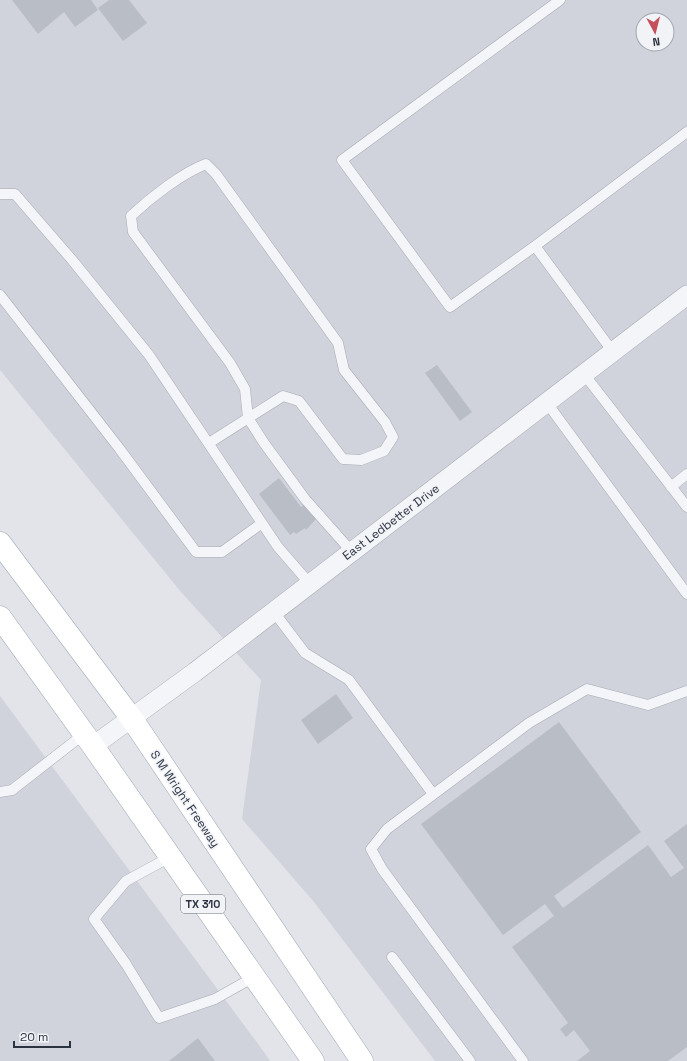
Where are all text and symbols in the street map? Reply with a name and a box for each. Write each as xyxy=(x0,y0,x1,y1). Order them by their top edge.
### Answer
north arrow xyxy=(635,12,675,52)
text: N xyxy=(652,35,661,49)
street label: East Ledbetter Drive xyxy=(339,480,443,564)
street label: S M Wright Freeway xyxy=(147,747,223,851)
road number: TX 310 xyxy=(181,895,225,913)
scale bar xyxy=(14,1023,70,1049)
text: 20 m xyxy=(20,1029,48,1045)

